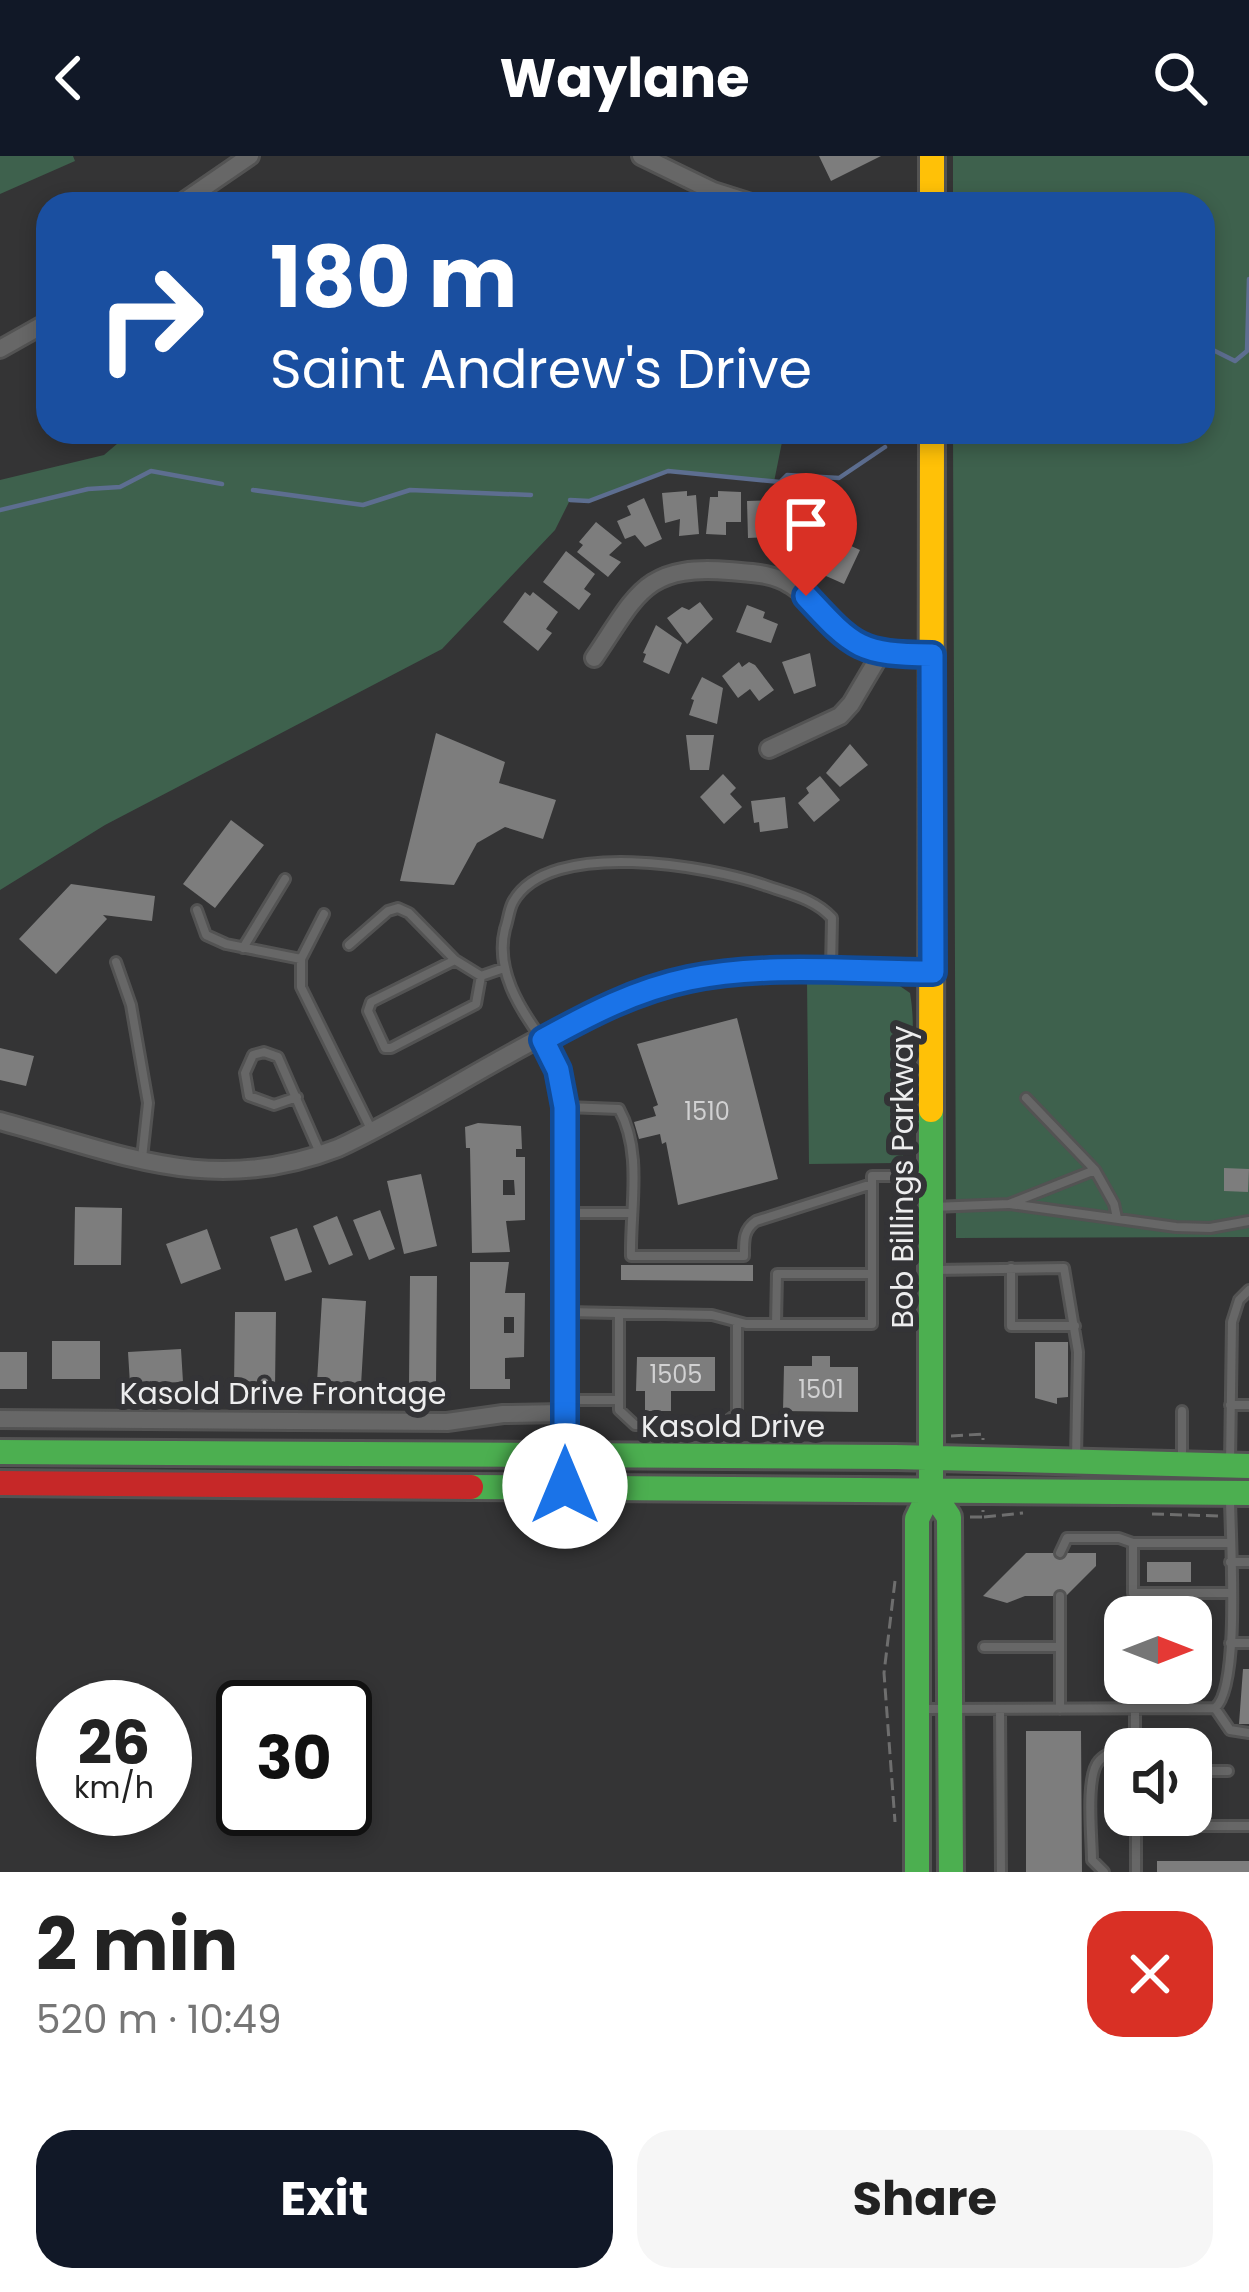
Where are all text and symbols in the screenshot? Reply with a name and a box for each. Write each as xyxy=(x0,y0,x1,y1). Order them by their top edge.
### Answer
text: Waylane xyxy=(500,40,749,116)
icon: back xyxy=(36,45,102,111)
icon: search xyxy=(1147,45,1213,111)
text: 180 m xyxy=(270,219,518,336)
icon: right xyxy=(72,240,228,396)
text: Saint Andrew's Drive xyxy=(270,331,812,407)
pin xyxy=(755,473,857,596)
icon: arrive xyxy=(773,491,839,557)
street label: Bob Billings Parkway xyxy=(881,1025,924,1329)
house number: 1510 xyxy=(684,1095,730,1128)
house number: 1505 xyxy=(650,1358,702,1391)
street label: Kasold Drive Frontage xyxy=(120,1372,446,1415)
house number: 1501 xyxy=(798,1373,844,1406)
street label: Kasold Drive xyxy=(641,1405,825,1448)
position arrow xyxy=(502,1423,628,1549)
north arrow xyxy=(1104,1596,1212,1704)
map controls xyxy=(1104,1596,1212,1836)
speed limit sign: 30 xyxy=(216,1680,372,1836)
text: 26 xyxy=(78,1701,150,1785)
button: sound xyxy=(1104,1728,1212,1836)
text: km/h xyxy=(74,1766,154,1809)
text: 2 min xyxy=(36,1894,238,1995)
button: close xyxy=(1087,1911,1213,2037)
text: 520 m · 10:49 xyxy=(36,1992,281,2047)
button: Exit xyxy=(36,2130,613,2268)
button: Share xyxy=(637,2130,1213,2268)

